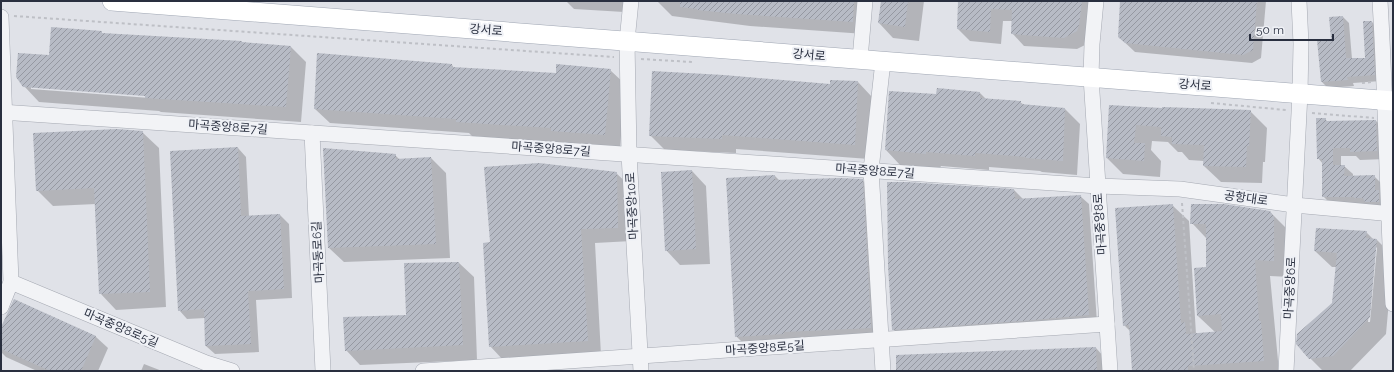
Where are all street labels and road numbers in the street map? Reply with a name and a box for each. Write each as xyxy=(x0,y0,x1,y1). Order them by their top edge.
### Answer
street label: 강서로 xyxy=(469,22,503,38)
street label: 강서로 xyxy=(792,47,826,63)
street label: 강서로 xyxy=(1178,77,1212,93)
street label: 마곡중앙8로7길 xyxy=(188,117,268,137)
street label: 마곡중앙8로7길 xyxy=(511,139,591,159)
street label: 마곡중앙8로7길 xyxy=(835,161,915,181)
street label: 마곡중앙10로 xyxy=(623,172,641,240)
street label: 공항대로 xyxy=(1223,188,1269,208)
street label: 마곡중앙8로 xyxy=(1091,192,1109,256)
street label: 마곡동로6길 xyxy=(309,220,327,284)
street label: 마곡중앙6로 xyxy=(1281,256,1299,320)
street label: 마곡중앙8로5길 xyxy=(81,306,161,350)
street label: 마곡중앙8로5길 xyxy=(725,338,805,358)

